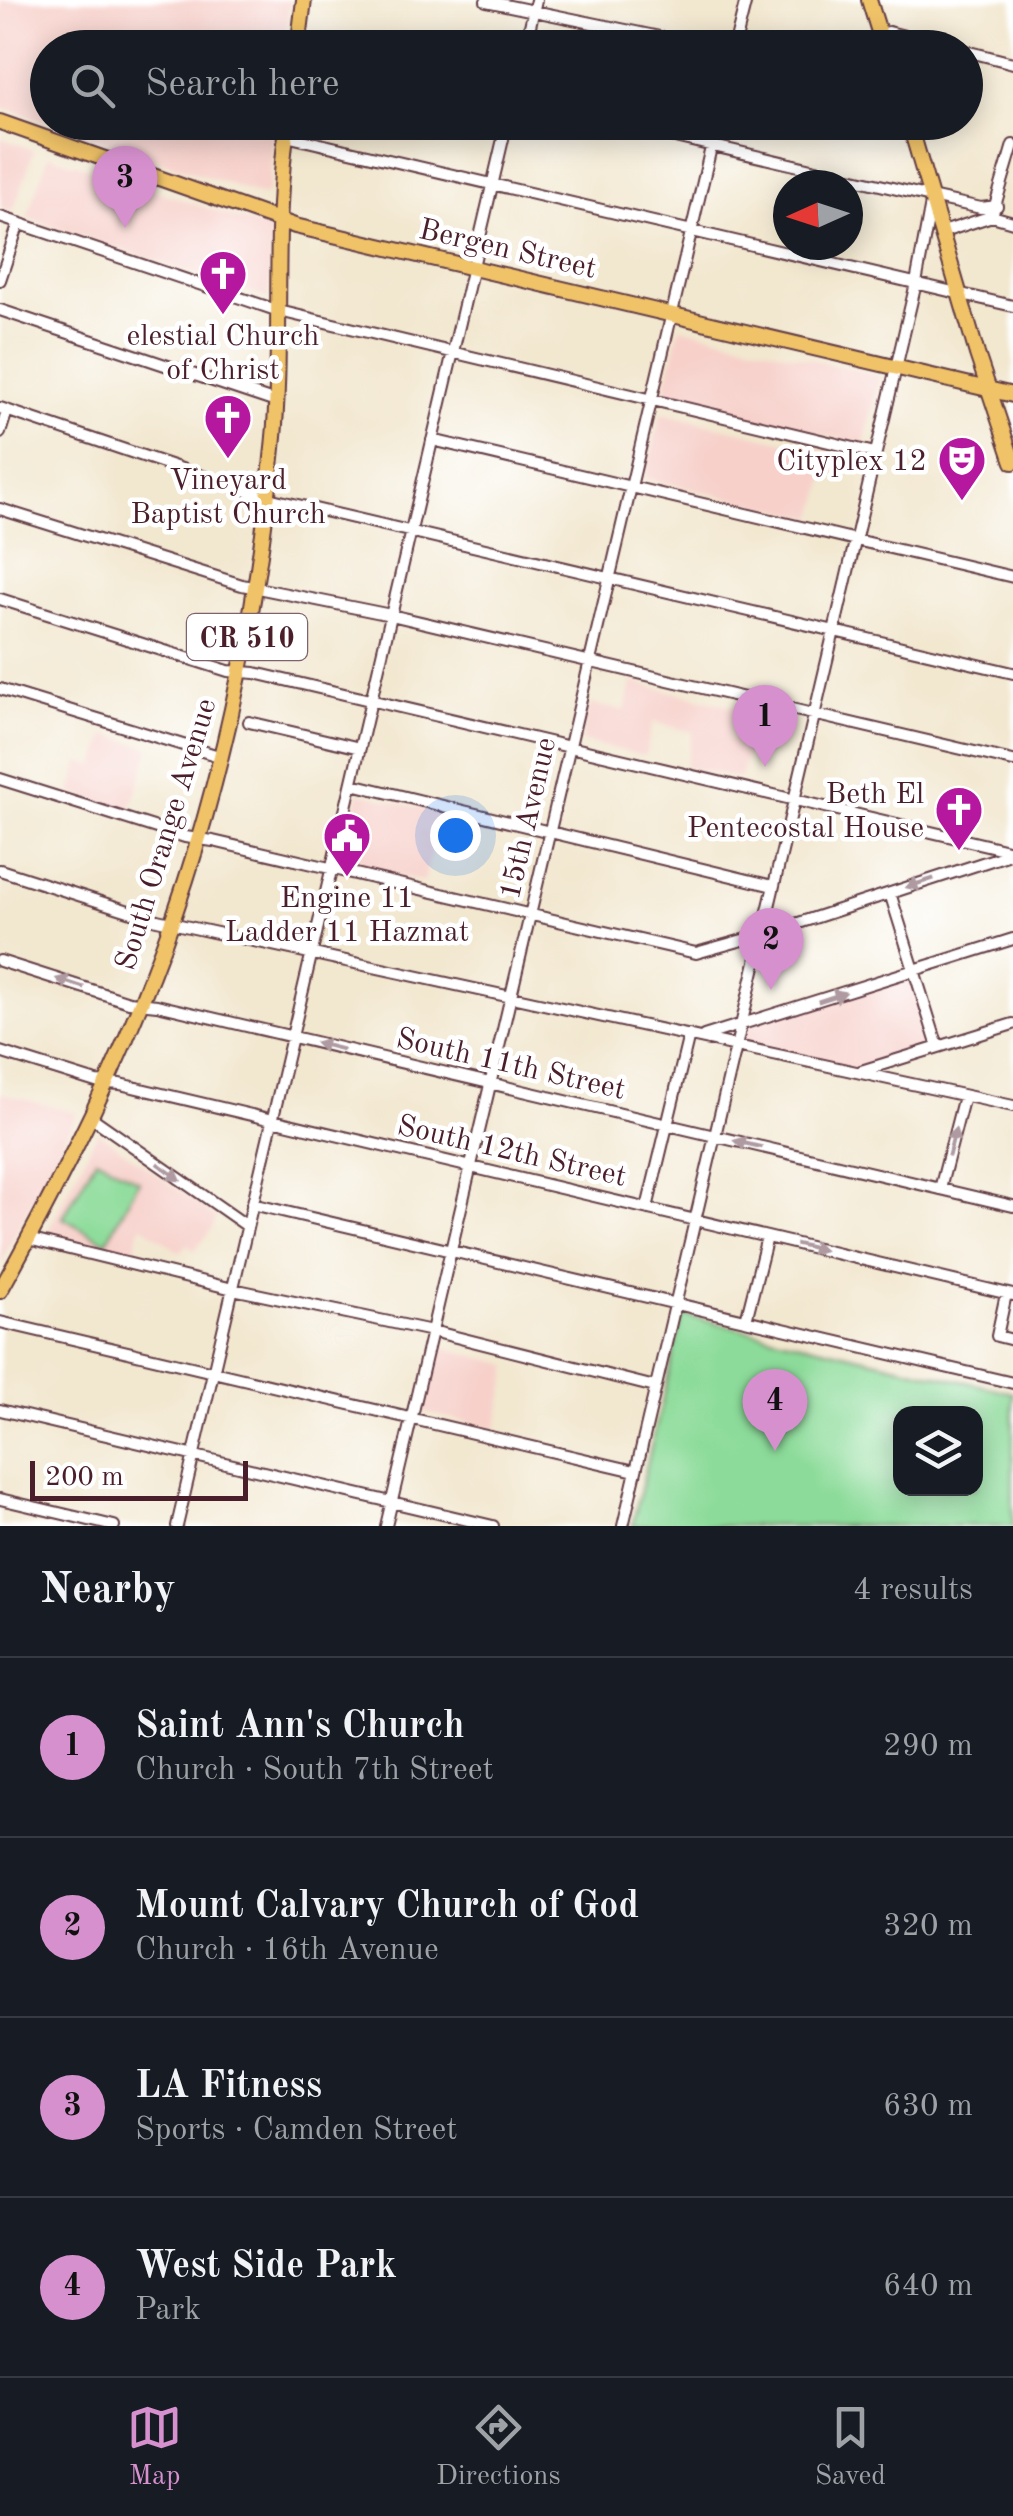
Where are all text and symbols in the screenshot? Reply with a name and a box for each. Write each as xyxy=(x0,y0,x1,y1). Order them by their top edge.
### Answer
search box xyxy=(30,30,983,140)
icon: search xyxy=(65,58,120,113)
text: Search here xyxy=(145,66,340,104)
pin: 3 xyxy=(92,146,158,228)
north arrow xyxy=(773,170,863,260)
street label: Bergen Street xyxy=(416,215,599,285)
church icon: elestial Church of Christ xyxy=(197,248,249,316)
place label: elestial Church of Christ xyxy=(127,322,319,386)
church icon: Vineyard Baptist Church xyxy=(202,392,254,460)
theatre icon: Cityplex 12 xyxy=(936,434,988,502)
place label: Cityplex 12 xyxy=(776,447,927,477)
place label: Vineyard Baptist Church xyxy=(130,466,326,530)
road number: CR 510 xyxy=(187,614,307,660)
pin: 1 xyxy=(732,684,798,767)
street label: South Orange Avenue xyxy=(111,695,223,974)
street label: 15th Avenue xyxy=(496,735,562,902)
place label: Beth El Pentecostal House xyxy=(687,780,924,844)
church icon: Beth El Pentecostal House xyxy=(933,784,985,852)
public building icon: Engine 11 Ladder 11 Hazmat xyxy=(321,810,373,878)
your location xyxy=(430,810,481,861)
one-way arrow xyxy=(905,877,935,892)
place label: Engine 11 Ladder 11 Hazmat xyxy=(225,884,469,948)
pin: 2 xyxy=(738,908,804,990)
one-way arrow xyxy=(55,975,85,990)
one-way arrow xyxy=(818,988,848,1003)
street label: South 11th Street xyxy=(393,1024,628,1106)
one-way arrow xyxy=(313,1038,344,1053)
street label: South 12th Street xyxy=(394,1111,629,1193)
one-way arrow xyxy=(945,1126,960,1157)
one-way arrow xyxy=(732,1136,763,1151)
one-way arrow xyxy=(156,1162,182,1181)
one-way arrow xyxy=(795,1240,826,1255)
pin: 4 xyxy=(742,1368,808,1451)
map controls xyxy=(893,1406,983,1496)
button: layers xyxy=(893,1406,983,1496)
scale bar xyxy=(30,1456,248,1500)
text: 200 m xyxy=(45,1464,124,1492)
text: Nearby xyxy=(40,1570,176,1612)
text: 4 results xyxy=(853,1575,973,1607)
text: Saint Ann's Church xyxy=(135,1708,465,1746)
text: 1 xyxy=(63,1731,82,1763)
text: 290 m xyxy=(883,1731,973,1763)
text: Church · South 7th Street xyxy=(135,1755,494,1787)
text: Mount Calvary Church of God xyxy=(135,1888,639,1926)
text: 2 xyxy=(63,1911,82,1943)
text: 320 m xyxy=(883,1911,973,1943)
text: Church · 16th Avenue xyxy=(135,1935,439,1967)
text: LA Fitness xyxy=(135,2068,322,2106)
text: 3 xyxy=(63,2091,82,2123)
text: 630 m xyxy=(883,2091,973,2123)
text: Sports · Camden Street xyxy=(135,2115,458,2147)
text: West Side Park xyxy=(135,2248,397,2286)
text: 4 xyxy=(63,2271,82,2303)
text: 640 m xyxy=(883,2271,973,2303)
text: Park xyxy=(135,2295,201,2327)
tab: Map xyxy=(127,2400,182,2495)
tab: Directions xyxy=(436,2400,561,2495)
tab: Saved xyxy=(815,2400,886,2495)

